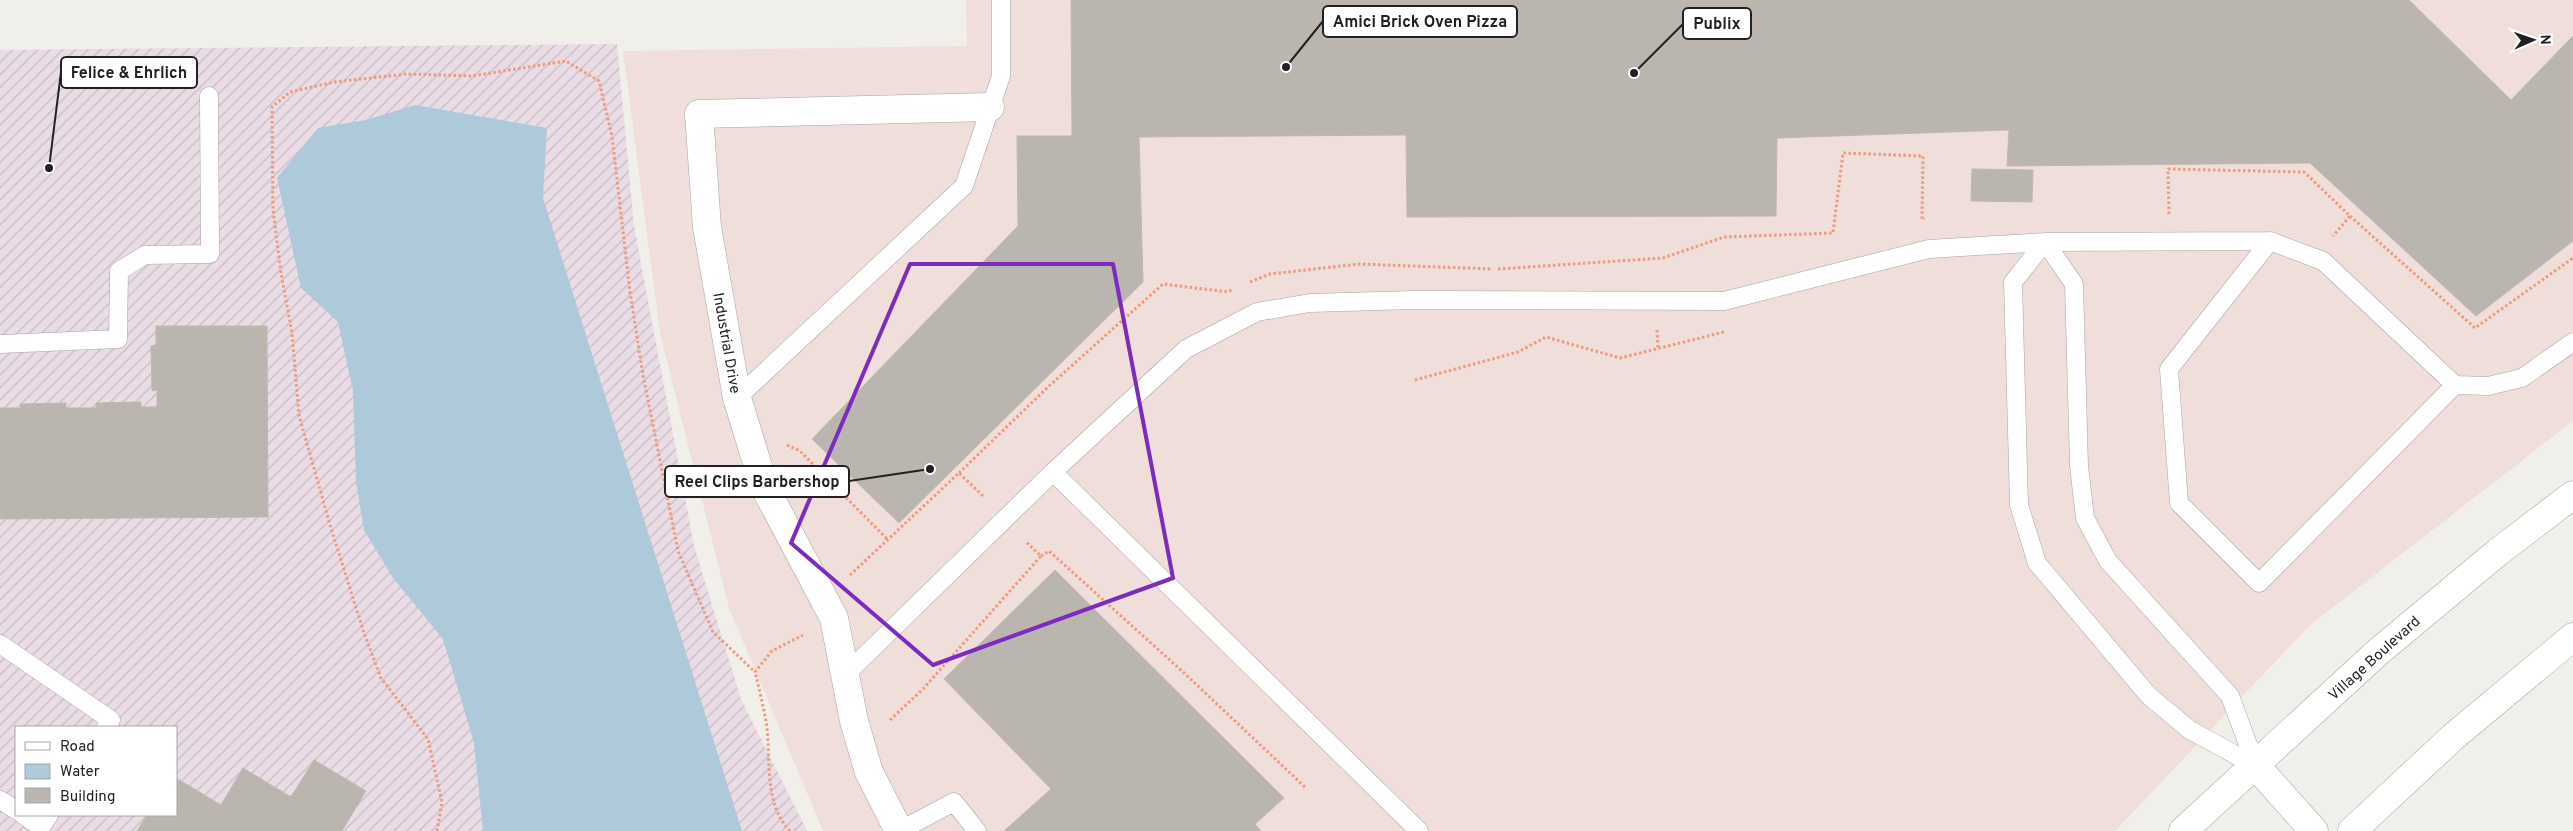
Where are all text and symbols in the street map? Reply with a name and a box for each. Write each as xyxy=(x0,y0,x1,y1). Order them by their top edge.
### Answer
callout: Amici Brick Oven Pizza xyxy=(1323,6,1517,37)
callout: Publix xyxy=(1683,8,1751,39)
text: Amici Brick Oven Pizza xyxy=(1333,13,1507,33)
text: Publix xyxy=(1693,15,1741,35)
north arrow xyxy=(2508,15,2558,65)
text: N xyxy=(2536,34,2553,45)
callout: Felice & Ehrlich xyxy=(61,57,197,88)
text: Felice & Ehrlich xyxy=(71,64,187,84)
street label: Industrial Drive xyxy=(707,291,744,395)
callout: Reel Clips Barbershop xyxy=(665,466,849,497)
text: Reel Clips Barbershop xyxy=(675,473,839,493)
street label: Village Boulevard xyxy=(2325,613,2425,705)
legend xyxy=(15,726,178,816)
text: Road xyxy=(60,738,95,757)
text: Water xyxy=(60,763,100,782)
text: Building xyxy=(60,788,115,807)

